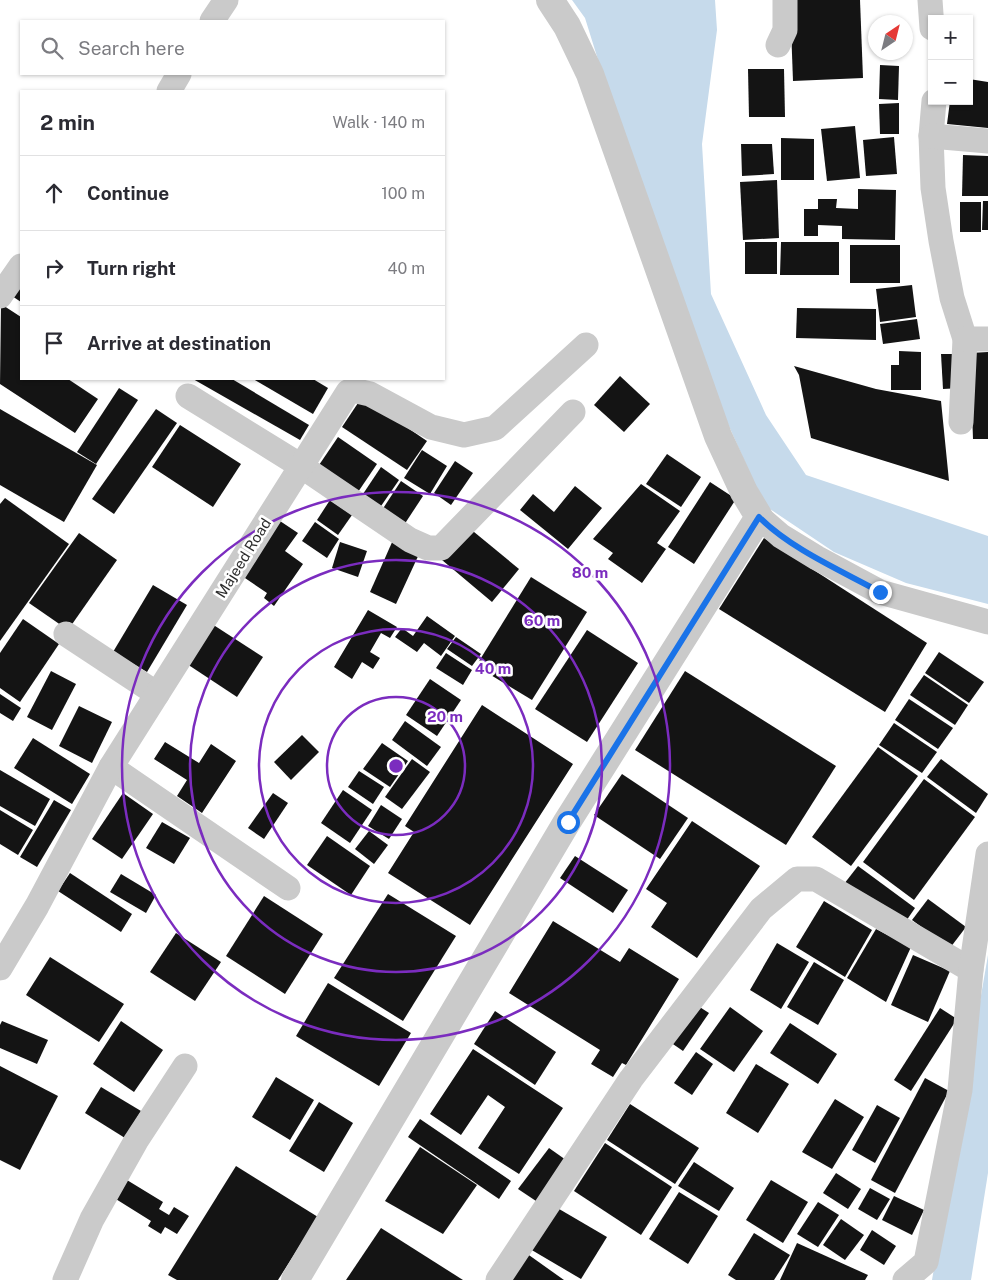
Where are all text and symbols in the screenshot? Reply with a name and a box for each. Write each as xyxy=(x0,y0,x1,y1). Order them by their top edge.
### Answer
north arrow xyxy=(868,15,913,60)
map controls xyxy=(928,15,973,105)
button: + xyxy=(928,15,973,60)
search box xyxy=(20,20,445,75)
icon: search xyxy=(38,34,66,62)
text: Search here xyxy=(78,37,185,59)
button: − xyxy=(928,60,973,105)
text: 2 min xyxy=(40,110,95,135)
text: Walk · 140 m xyxy=(332,113,425,132)
icon: ahead xyxy=(40,179,68,207)
text: Continue xyxy=(87,182,169,204)
text: 100 m xyxy=(381,184,425,203)
icon: right xyxy=(40,254,68,282)
text: Turn right xyxy=(87,257,176,279)
text: 40 m xyxy=(387,259,425,278)
icon: arrive xyxy=(40,329,68,357)
text: Arrive at destination xyxy=(87,332,271,354)
street label: Majeed Road xyxy=(212,515,274,601)
text: 80 m xyxy=(572,564,608,581)
route end xyxy=(869,581,892,604)
text: 60 m xyxy=(524,612,560,629)
text: 40 m xyxy=(475,660,511,677)
text: 20 m xyxy=(427,708,463,725)
centre of rings xyxy=(387,757,405,775)
route start xyxy=(557,811,580,834)

